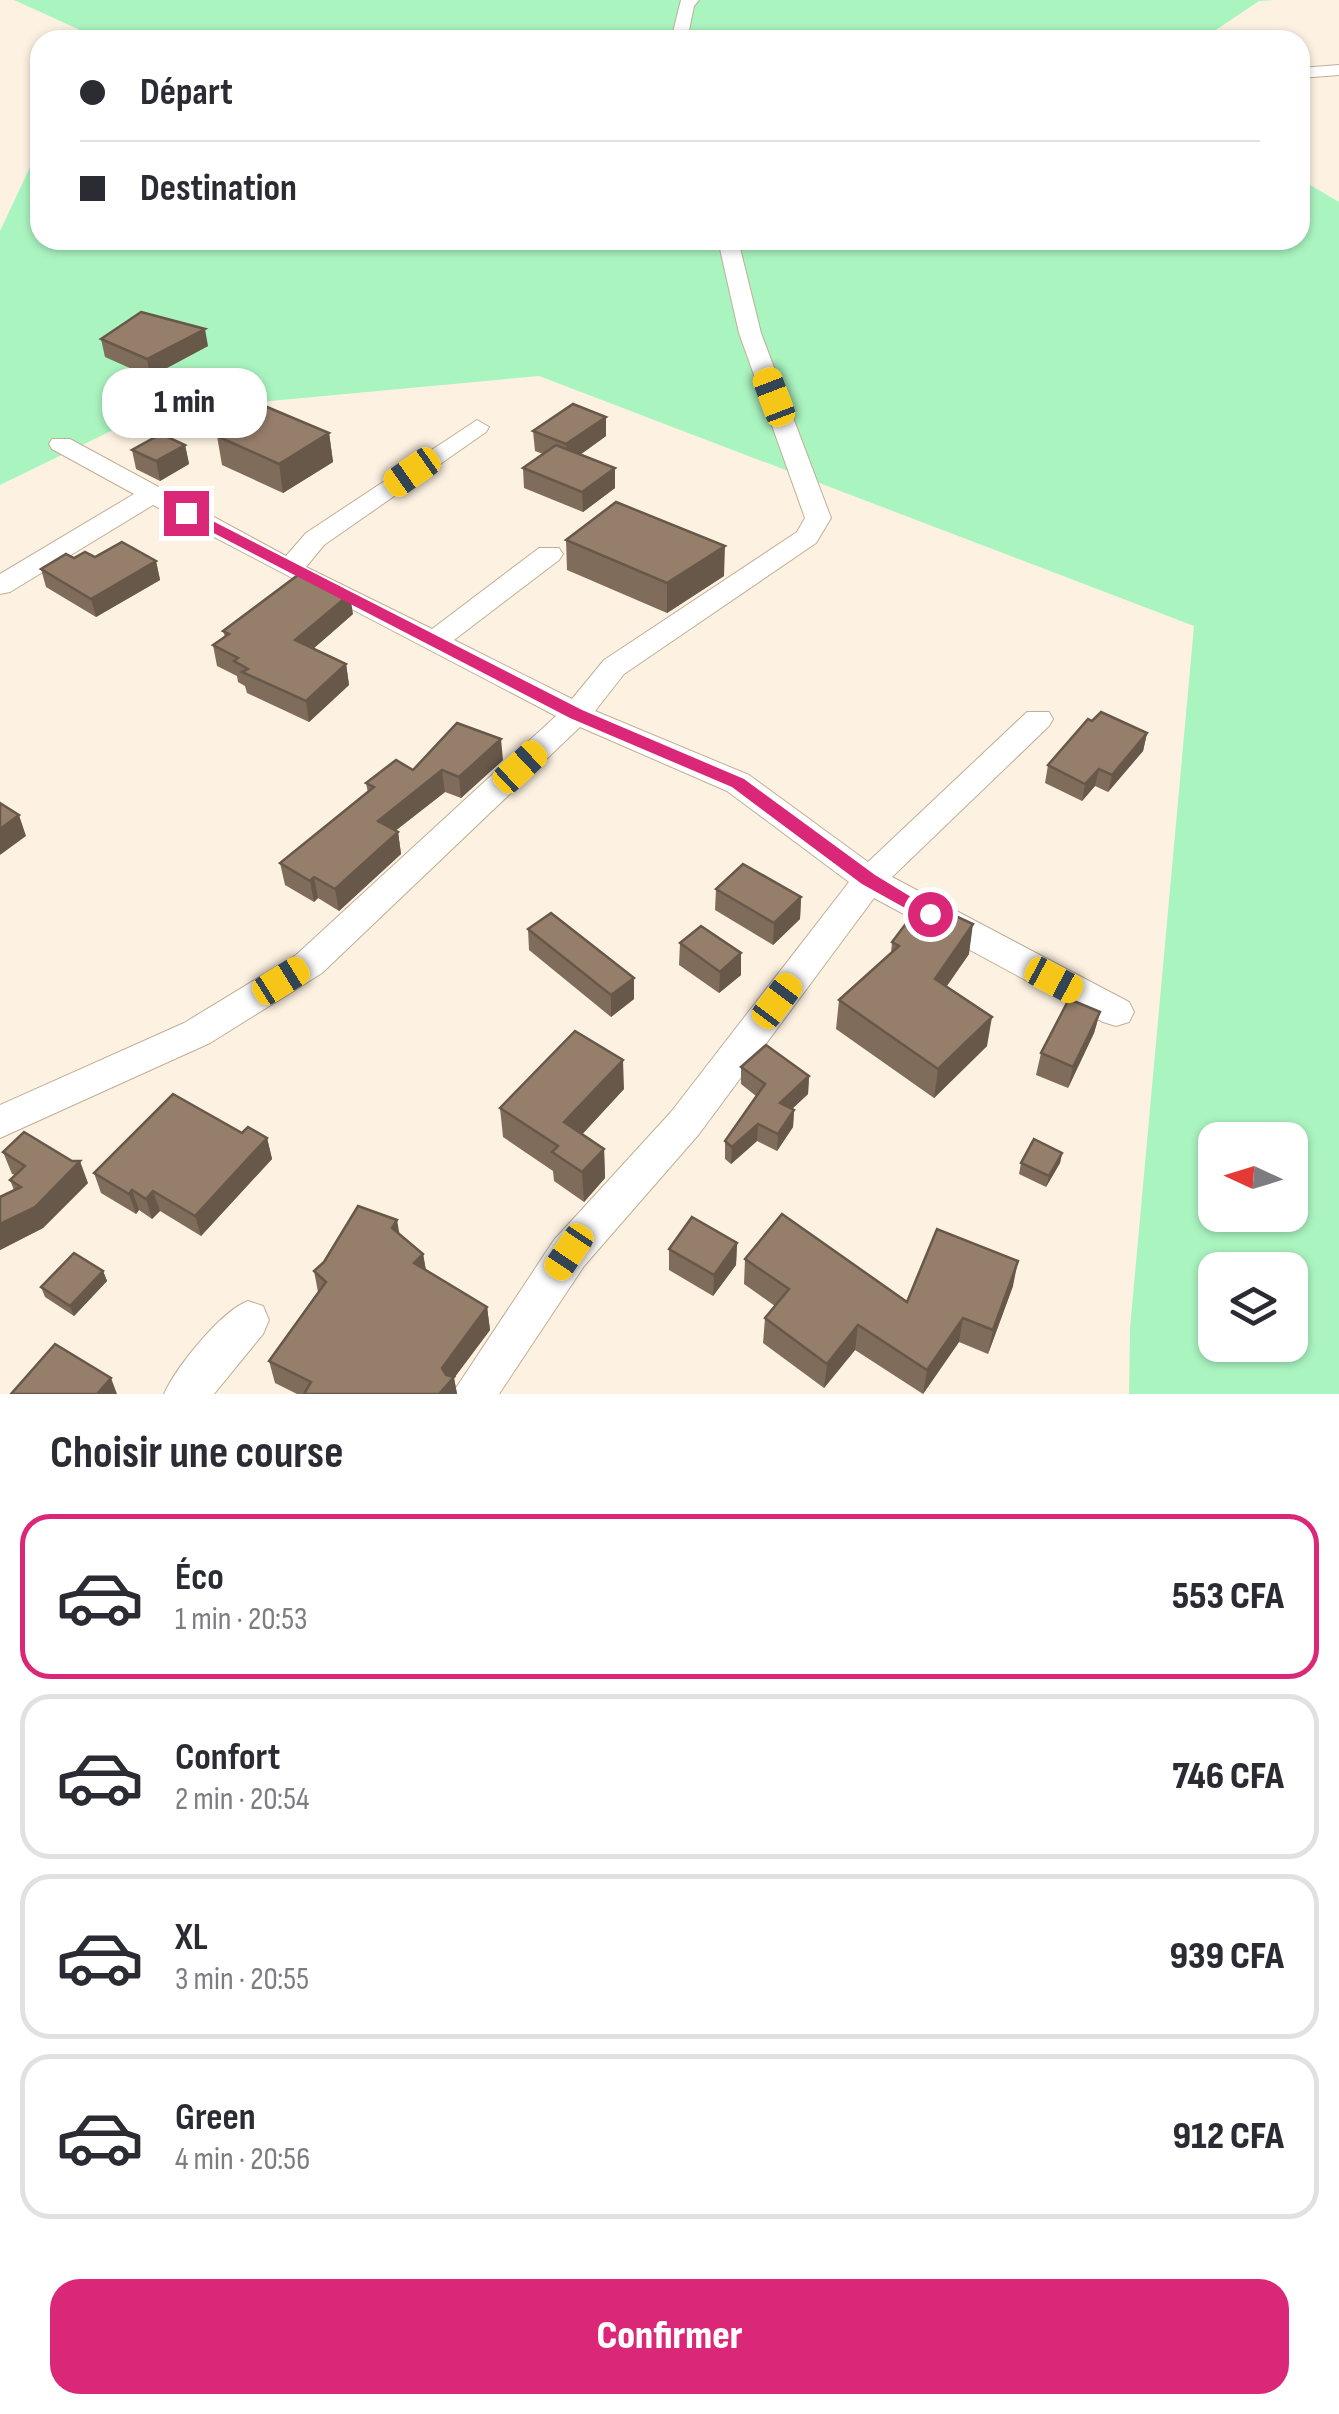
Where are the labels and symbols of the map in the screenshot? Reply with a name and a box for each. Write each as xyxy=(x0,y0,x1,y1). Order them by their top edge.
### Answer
car xyxy=(749,364,799,430)
callout: 1 min xyxy=(104,368,268,438)
car xyxy=(379,443,445,501)
route end xyxy=(164,491,209,536)
car xyxy=(488,736,552,798)
route start xyxy=(908,892,953,937)
car xyxy=(248,952,314,1010)
car xyxy=(1020,953,1088,1007)
car xyxy=(747,968,807,1034)
north arrow xyxy=(1198,1122,1308,1232)
car xyxy=(540,1219,598,1285)

